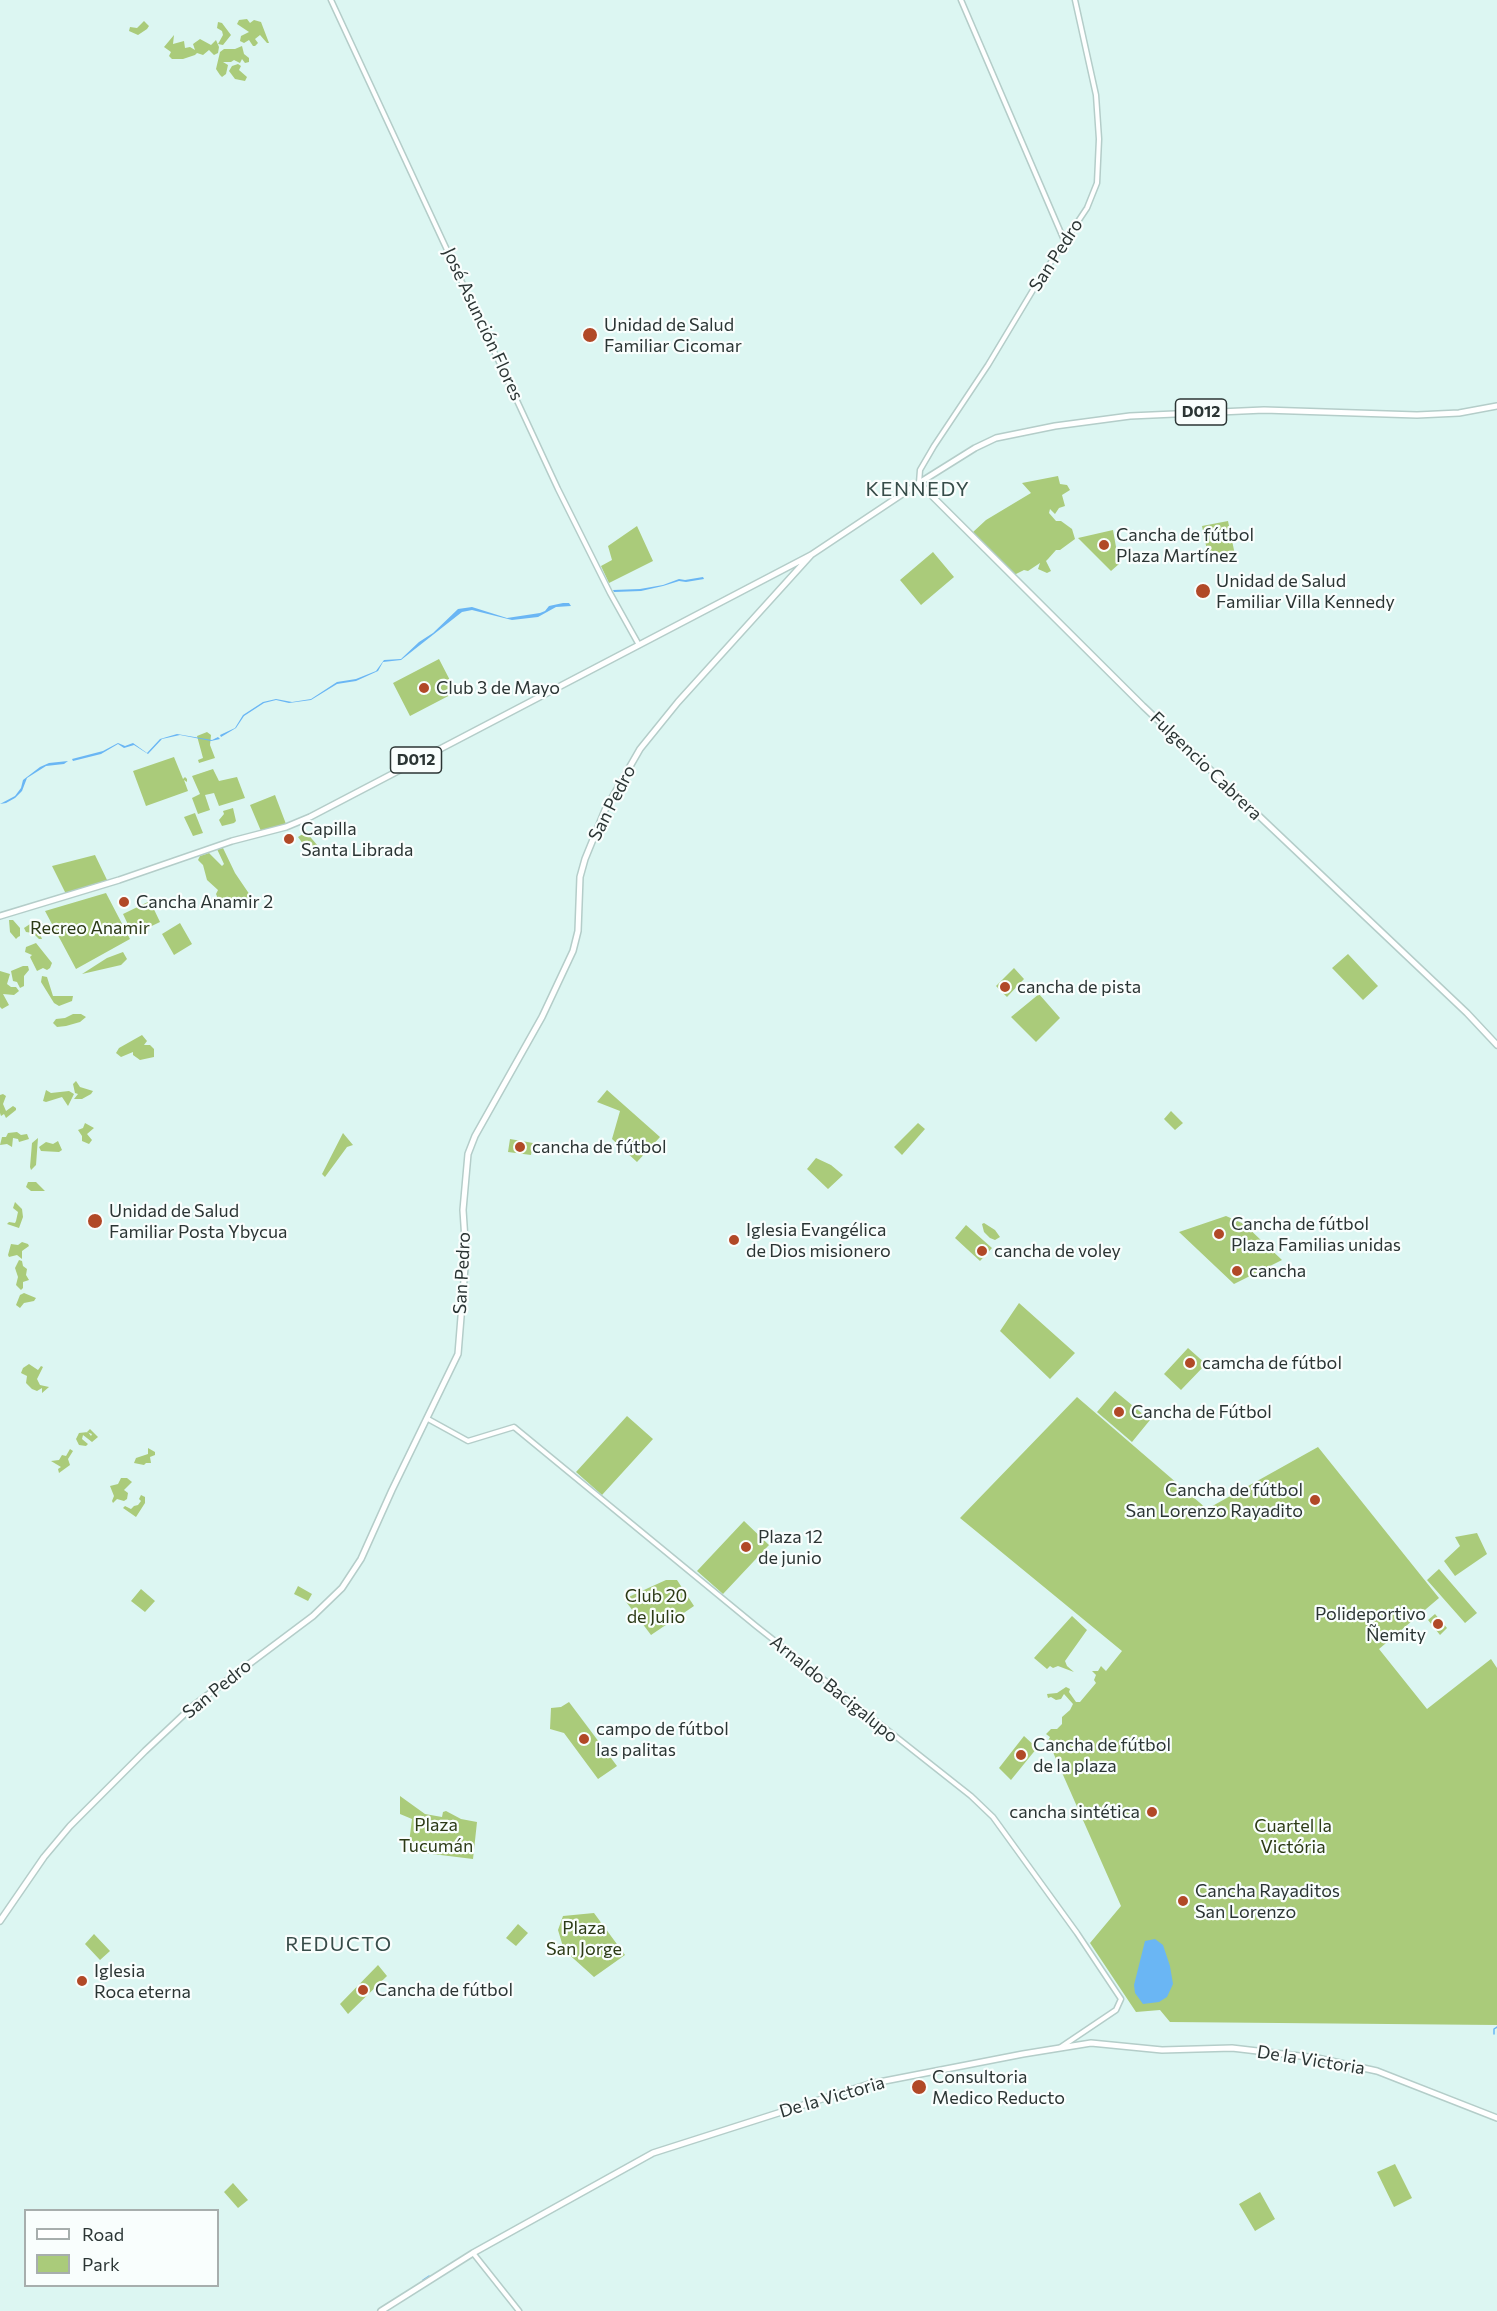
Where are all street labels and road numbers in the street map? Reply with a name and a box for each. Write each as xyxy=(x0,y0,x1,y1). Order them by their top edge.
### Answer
street label: San Pedro xyxy=(1025,215,1087,295)
street label: José Asunción Flores xyxy=(438,244,528,404)
road number: D012 xyxy=(1176,399,1226,425)
street label: Fulgencio Cabrera xyxy=(1146,707,1266,825)
road number: D012 xyxy=(390,747,442,773)
street label: San Pedro xyxy=(584,761,640,845)
street label: San Pedro xyxy=(449,1231,475,1315)
street label: Arnaldo Bacigalupo xyxy=(766,1631,902,1747)
street label: San Pedro xyxy=(178,1655,256,1723)
street label: De la Victoria xyxy=(1256,2041,1366,2079)
street label: De la Victoria xyxy=(777,2072,887,2122)

